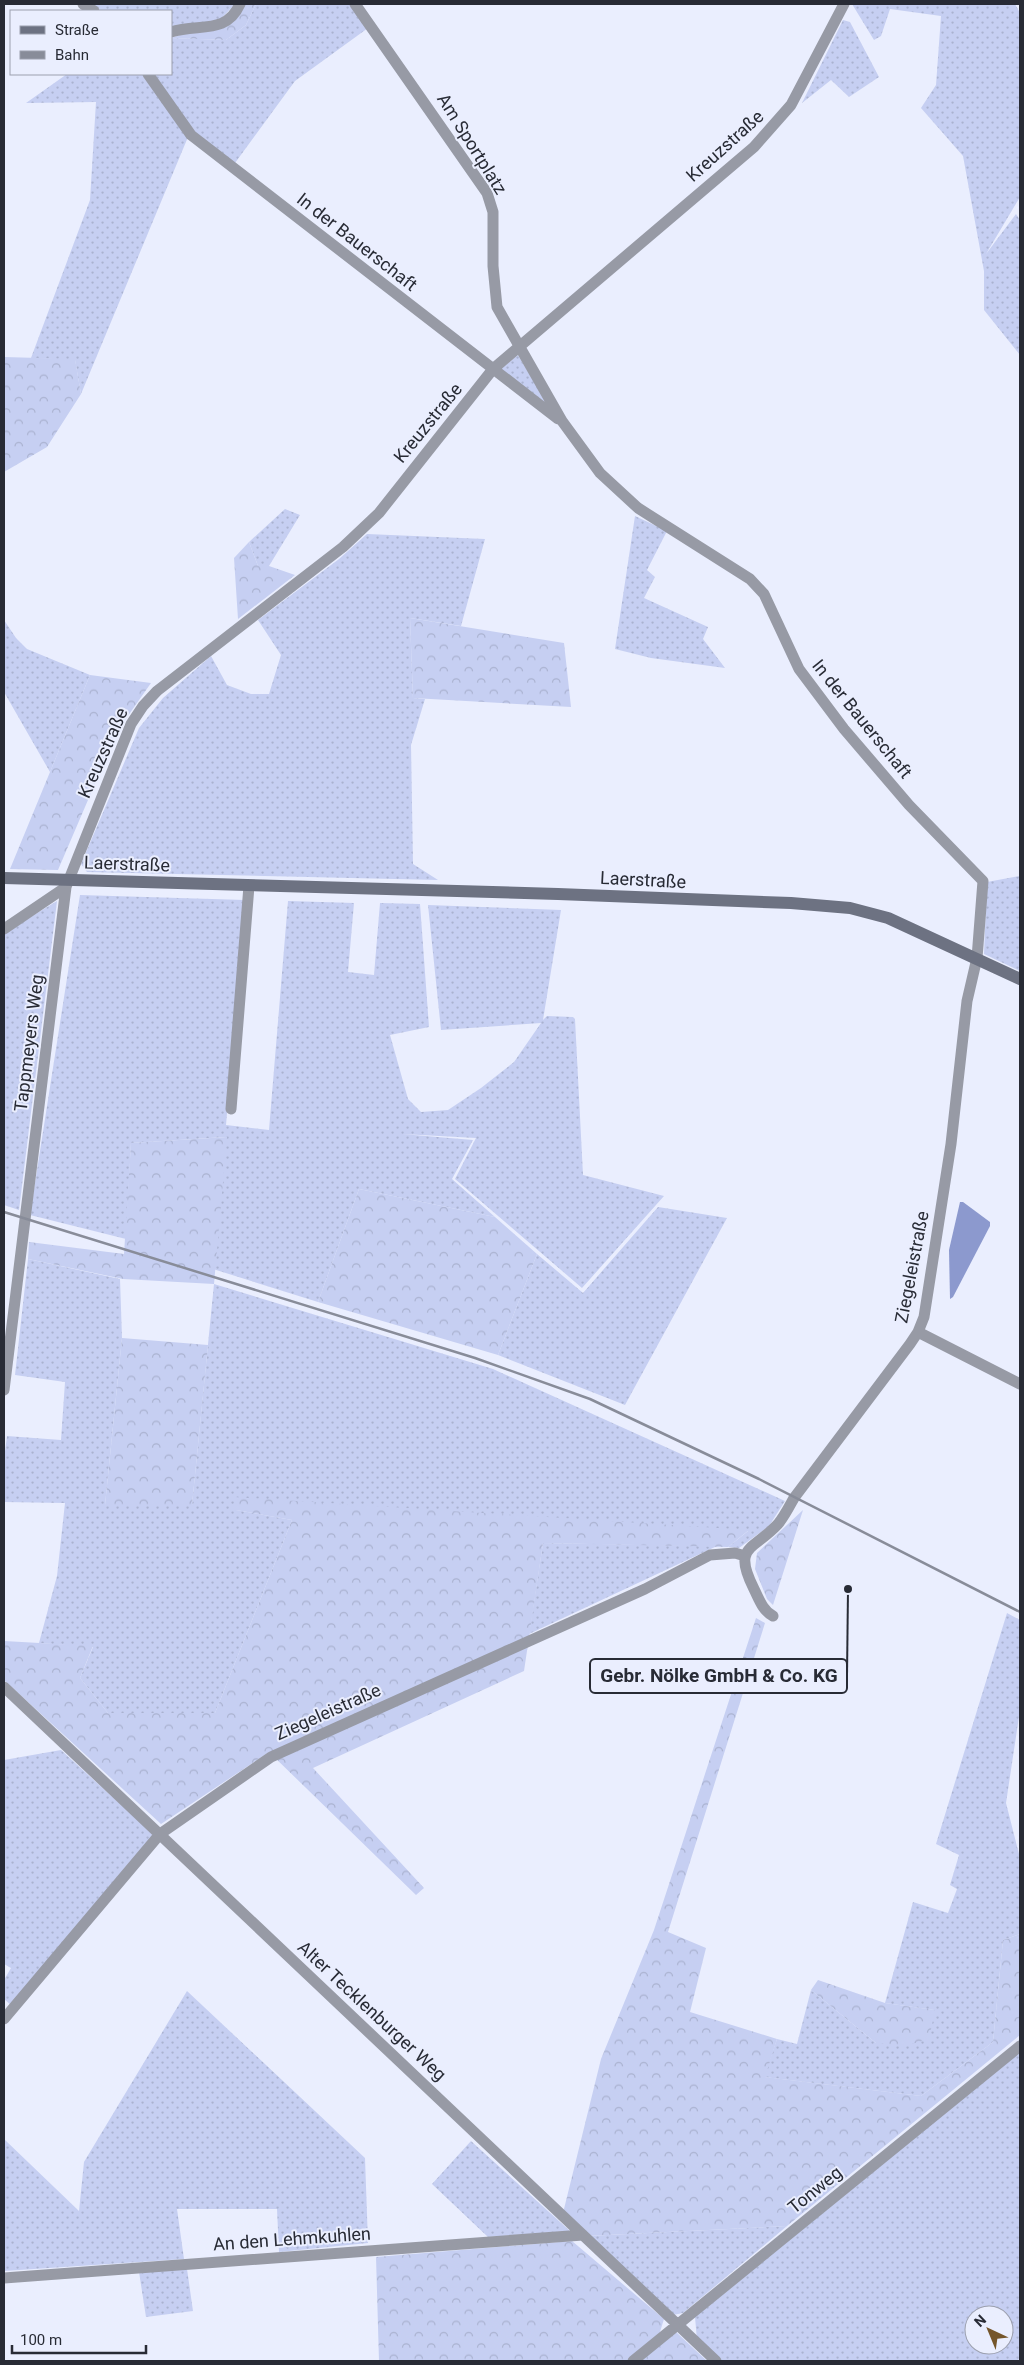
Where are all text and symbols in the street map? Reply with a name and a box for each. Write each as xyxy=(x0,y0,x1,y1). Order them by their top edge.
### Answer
legend xyxy=(10,10,172,75)
text: Straße xyxy=(55,21,99,39)
text: Bahn xyxy=(55,46,89,64)
street label: Am Sportplatz xyxy=(433,90,512,198)
street label: Kreuzstraße xyxy=(682,106,768,186)
street label: In der Bauerschaft xyxy=(293,188,422,295)
street label: Kreuzstraße xyxy=(389,379,466,467)
street label: In der Bauerschaft xyxy=(808,655,917,782)
street label: Kreuzstraße xyxy=(73,704,132,801)
street label: Laerstraße xyxy=(84,852,170,875)
street label: Laerstraße xyxy=(599,867,687,892)
street label: Tappmeyers Weg xyxy=(10,973,47,1113)
street label: Ziegeleistraße xyxy=(890,1209,933,1325)
callout: Gebr. Nölke GmbH & Co. KG xyxy=(590,1659,847,1693)
text: Gebr. Nölke GmbH & Co. KG xyxy=(600,1664,838,1687)
street label: Ziegeleistraße xyxy=(272,1679,384,1744)
street label: Alter Tecklenburger Weg xyxy=(294,1936,451,2085)
street label: Tonweg xyxy=(783,2162,846,2218)
street label: An den Lehmkuhlen xyxy=(212,2223,372,2254)
north arrow xyxy=(964,2305,1014,2355)
text: N xyxy=(971,2311,989,2330)
scale bar xyxy=(12,2322,146,2354)
text: 100 m xyxy=(20,2331,62,2349)

